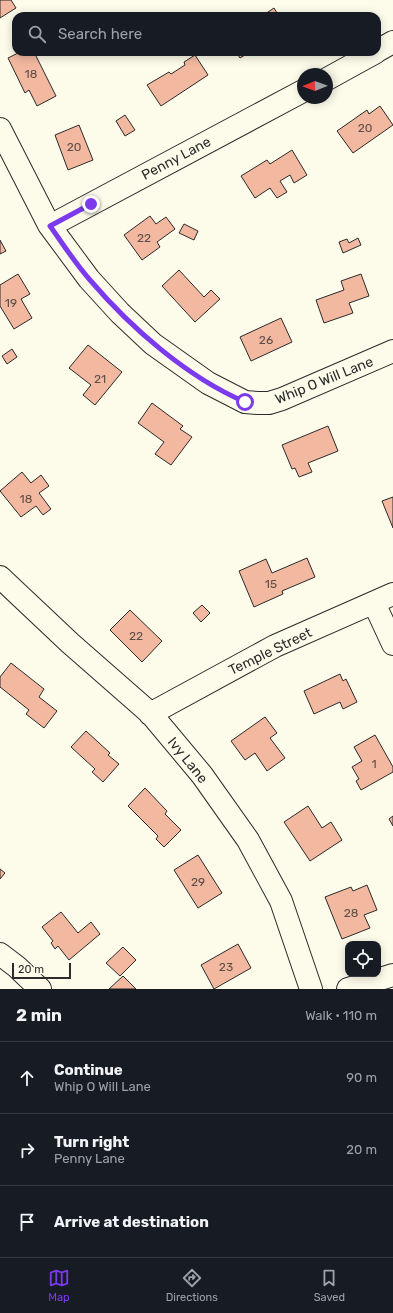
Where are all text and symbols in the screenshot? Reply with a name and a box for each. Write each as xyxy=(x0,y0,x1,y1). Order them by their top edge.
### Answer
search box xyxy=(12,12,381,56)
icon: search xyxy=(26,23,48,45)
text: Search here xyxy=(58,25,142,43)
house number: 18 xyxy=(25,67,37,81)
north arrow xyxy=(297,68,333,104)
house number: 20 xyxy=(358,121,372,135)
street label: Penny Lane xyxy=(139,133,214,184)
house number: 20 xyxy=(67,140,81,154)
route end xyxy=(82,195,100,213)
house number: 22 xyxy=(137,231,151,245)
house number: 19 xyxy=(5,296,17,310)
house number: 26 xyxy=(259,333,273,347)
street label: Whip O Will Lane xyxy=(273,353,376,408)
house number: 21 xyxy=(94,372,106,386)
route start xyxy=(236,393,254,411)
house number: 18 xyxy=(20,492,32,506)
house number: 15 xyxy=(265,577,277,591)
street label: Temple Street xyxy=(226,624,315,679)
house number: 22 xyxy=(129,629,143,643)
street label: Ivy Lane xyxy=(164,734,211,787)
house number: 1 xyxy=(371,757,377,771)
house number: 29 xyxy=(191,875,205,889)
house number: 28 xyxy=(344,906,358,920)
map controls xyxy=(345,941,381,977)
button: locate xyxy=(345,941,381,977)
house number: 23 xyxy=(219,960,233,974)
scale bar xyxy=(12,961,71,980)
text: 20 m xyxy=(18,963,44,976)
text: 2 min xyxy=(16,1005,62,1025)
text: Walk · 110 m xyxy=(305,1008,377,1023)
text: Continue xyxy=(54,1061,123,1079)
icon: ahead xyxy=(16,1067,38,1089)
text: 90 m xyxy=(346,1070,377,1085)
text: Whip O Will Lane xyxy=(54,1079,151,1094)
text: Turn right xyxy=(54,1133,129,1151)
icon: right xyxy=(16,1139,38,1161)
text: 20 m xyxy=(346,1142,377,1157)
text: Penny Lane xyxy=(54,1151,125,1166)
icon: arrive xyxy=(16,1211,38,1233)
text: Arrive at destination xyxy=(54,1213,209,1231)
tab: Map xyxy=(48,1267,70,1304)
tab: Directions xyxy=(166,1267,218,1304)
tab: Saved xyxy=(314,1267,345,1304)

